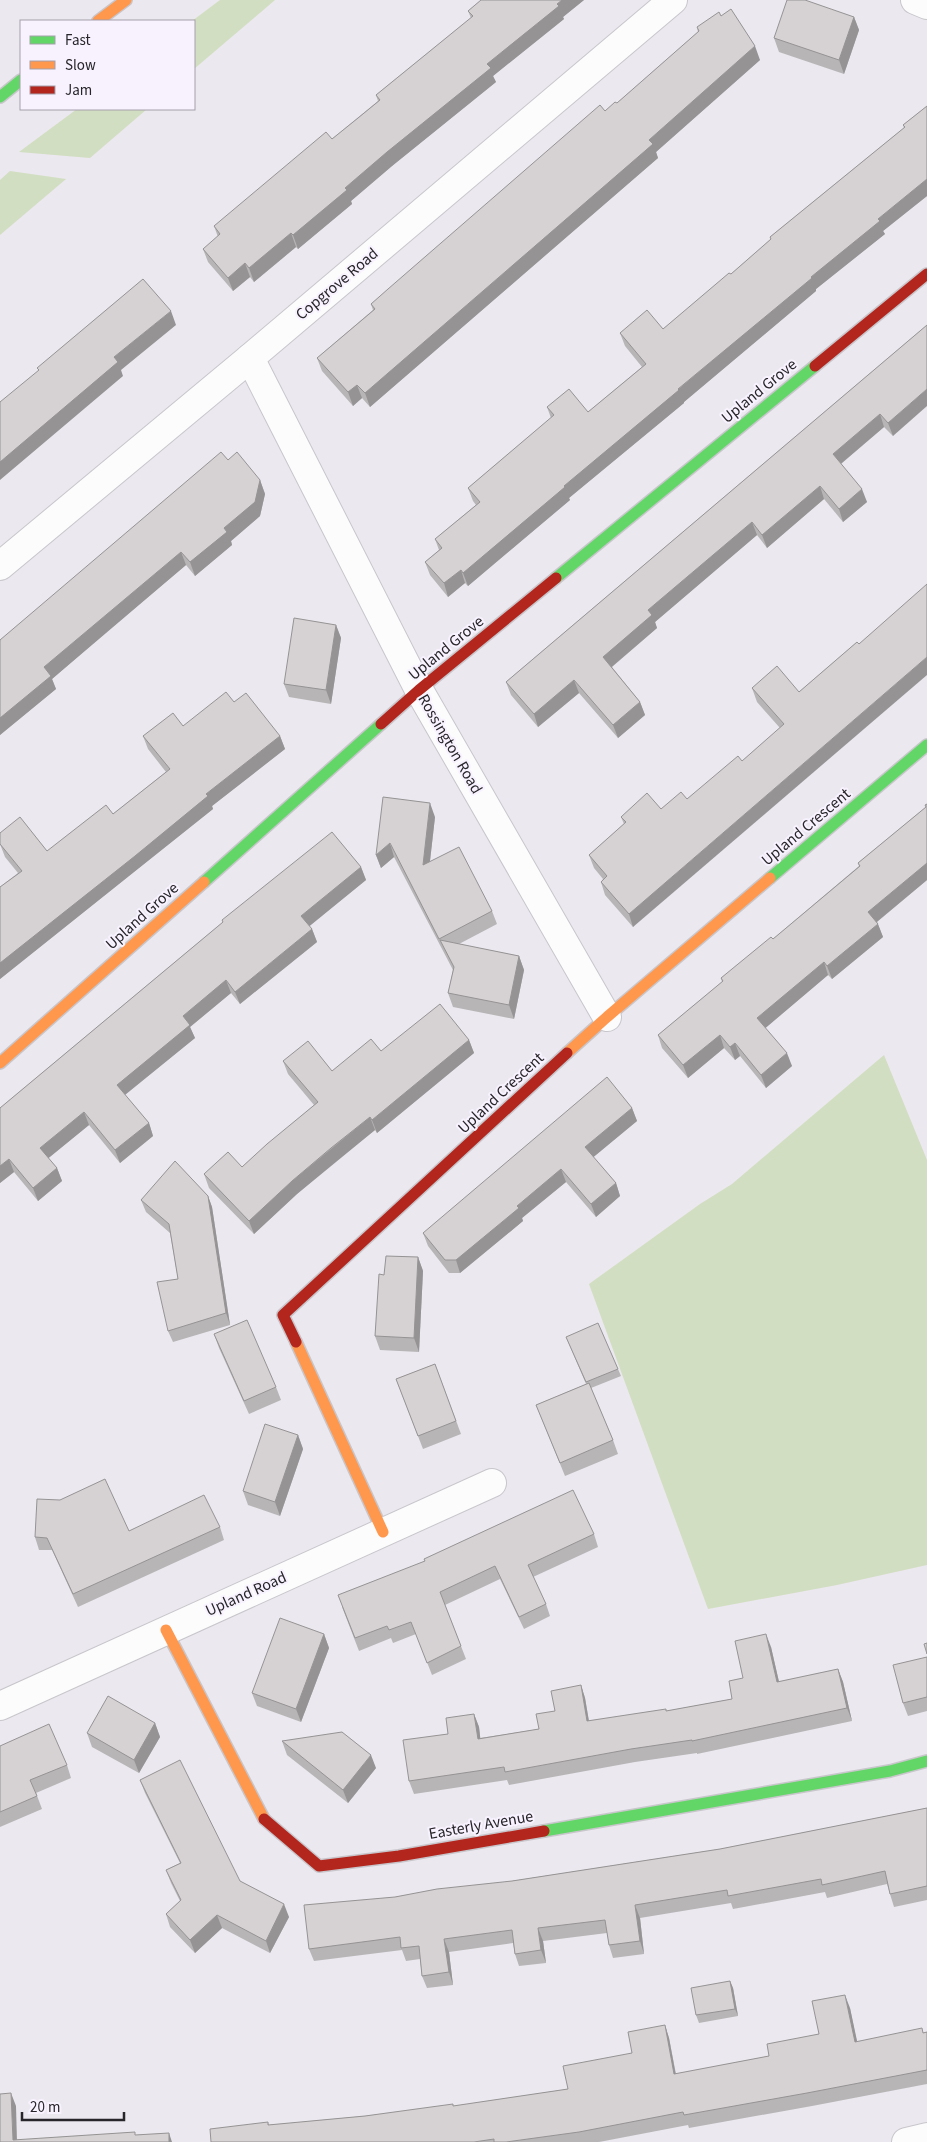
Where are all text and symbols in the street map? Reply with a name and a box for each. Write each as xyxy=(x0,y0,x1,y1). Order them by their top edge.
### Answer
legend xyxy=(20,20,195,110)
text: Fast xyxy=(65,30,91,51)
text: Slow xyxy=(65,55,96,76)
text: Jam xyxy=(65,80,92,101)
street label: Copgrove Road xyxy=(291,243,383,325)
street label: Upland Grove xyxy=(717,354,801,428)
street label: Upland Grove xyxy=(404,611,488,685)
street label: Rossington Road xyxy=(412,690,488,798)
street label: Upland Crescent xyxy=(757,783,856,871)
street label: Upland Grove xyxy=(101,877,183,955)
street label: Upland Crescent xyxy=(453,1047,549,1139)
street label: Upland Road xyxy=(202,1566,290,1622)
street label: Easterly Avenue xyxy=(427,1805,535,1845)
scale bar xyxy=(22,2090,125,2122)
text: 20 m xyxy=(30,2097,60,2118)

